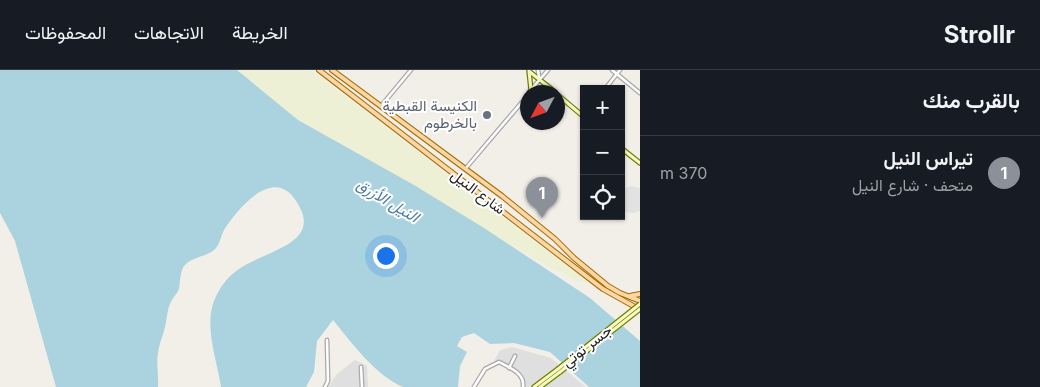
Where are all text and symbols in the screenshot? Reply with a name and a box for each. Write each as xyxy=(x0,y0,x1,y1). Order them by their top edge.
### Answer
text: Strollr xyxy=(944,20,1015,49)
text: المحفوظات xyxy=(25,22,106,43)
text: الاتجاهات xyxy=(134,22,204,43)
text: الخريطة xyxy=(232,22,288,43)
north arrow xyxy=(520,85,565,130)
map controls xyxy=(580,85,625,220)
button: + xyxy=(580,85,625,130)
text: بالقرب منك xyxy=(923,88,1020,113)
place label: الكنيسة القبطية بالخرطوم xyxy=(383,96,477,133)
marker: الكنيسة القبطية بالخرطوم xyxy=(481,109,493,121)
button: − xyxy=(580,130,625,175)
text: تيراس النيل xyxy=(883,147,973,170)
text: 370 m xyxy=(660,163,707,183)
text: 1 xyxy=(1001,163,1007,183)
street label: شارع النيل xyxy=(446,165,509,220)
water label: النيل الأزرق xyxy=(353,174,425,228)
button: locate xyxy=(580,175,625,220)
text: متحف · شارع النيل xyxy=(852,175,973,195)
pin: 1 xyxy=(526,177,558,218)
your location xyxy=(373,243,399,269)
street label: جسر توتي xyxy=(558,320,618,374)

